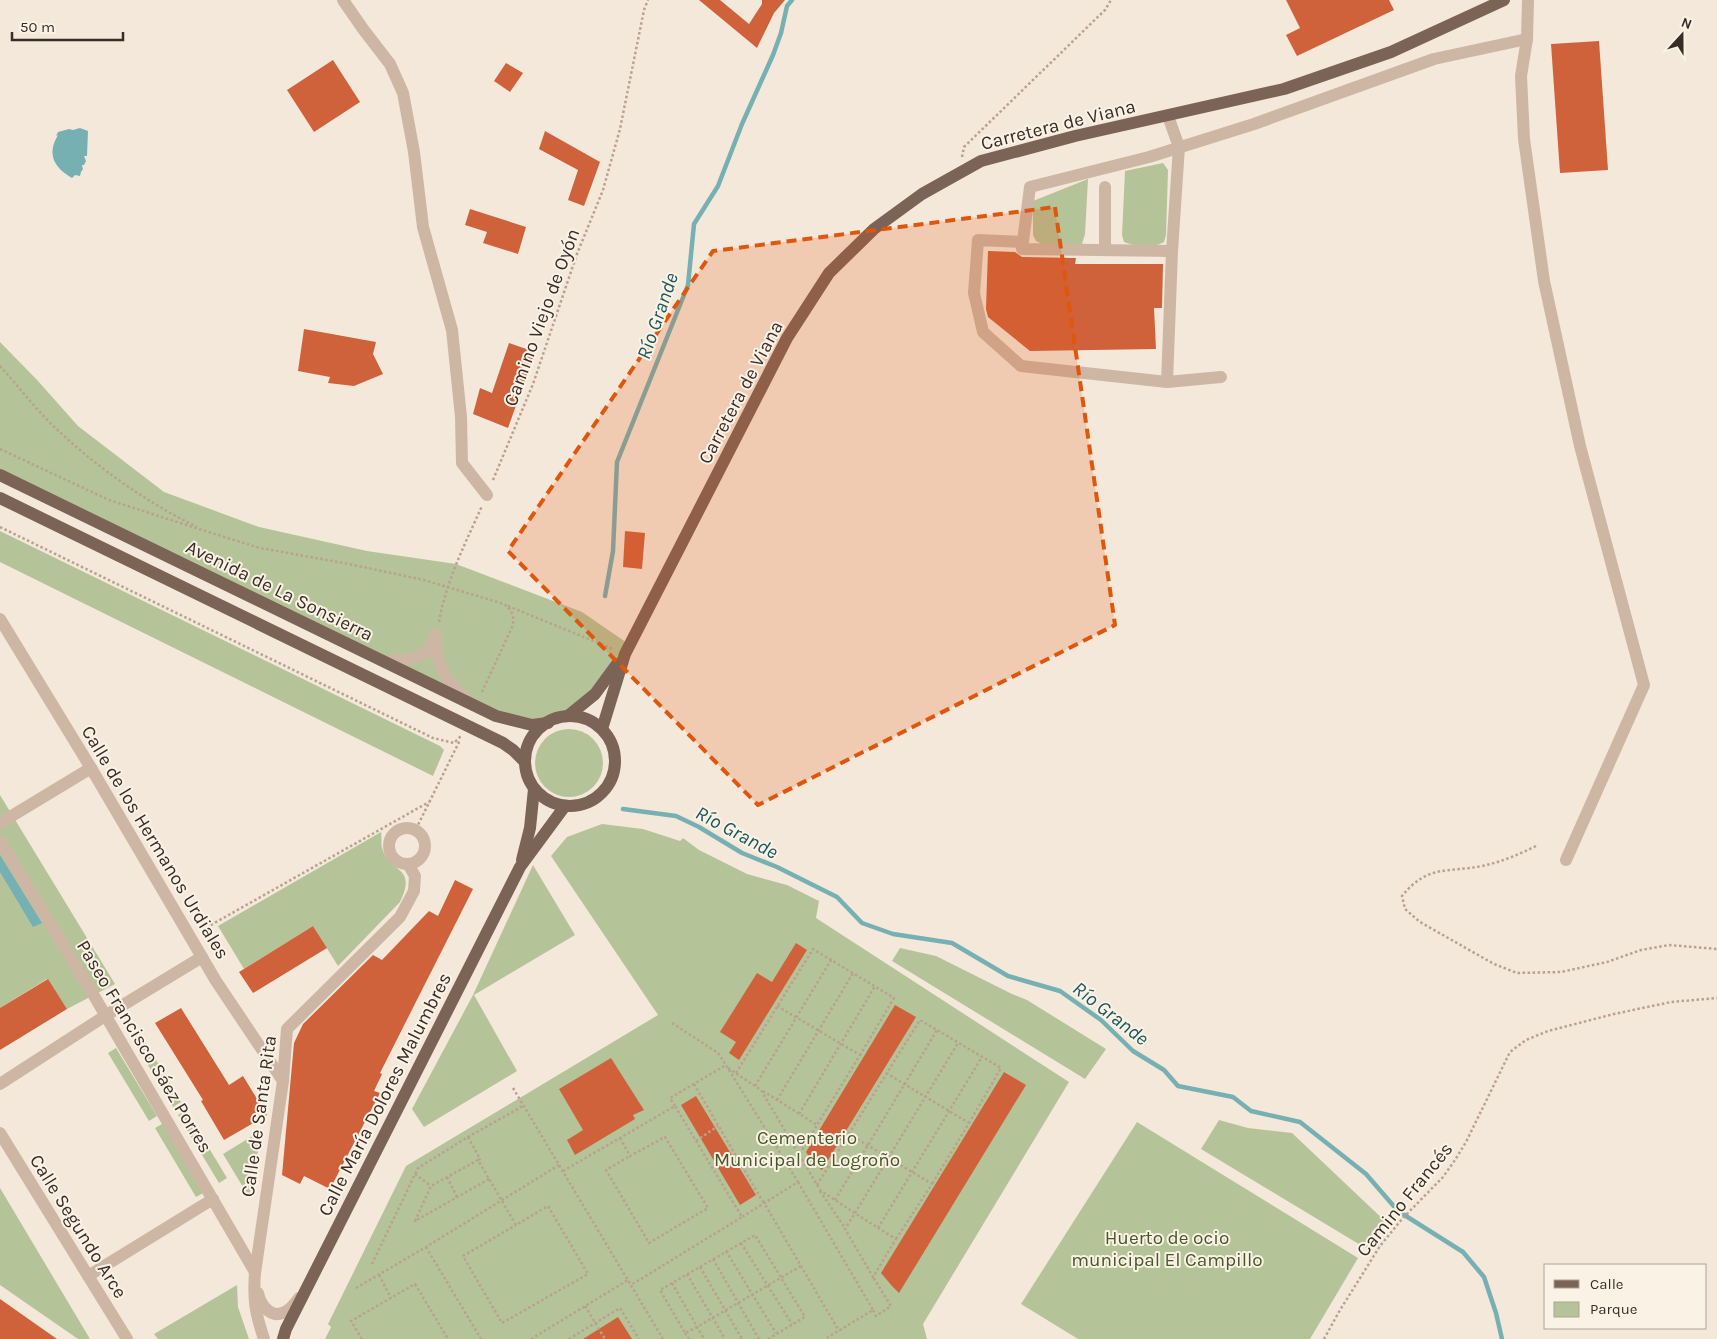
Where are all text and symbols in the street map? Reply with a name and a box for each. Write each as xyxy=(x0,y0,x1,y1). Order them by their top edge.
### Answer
scale bar xyxy=(12,10,124,42)
north arrow xyxy=(1657,10,1707,60)
text: N xyxy=(1679,14,1694,33)
text: 50 m xyxy=(20,18,55,36)
street label: Carretera de Viana xyxy=(979,95,1138,155)
street label: Camino Viejo de Oyón xyxy=(500,226,584,409)
water label: Río Grande xyxy=(632,270,683,362)
street label: Carretera de Viana xyxy=(694,317,788,468)
street label: Avenida de La Sonsierra xyxy=(182,536,377,646)
street label: Calle de los Hermanos Urdiales xyxy=(77,722,234,963)
water label: Río Grande xyxy=(692,801,782,864)
street label: Paseo Francisco Sáez Porres xyxy=(72,936,216,1157)
street label: Calle María Dolores Malumbres xyxy=(314,969,456,1220)
water label: Río Grande xyxy=(1068,977,1153,1050)
street label: Calle de Santa Rita xyxy=(237,1034,281,1198)
park label: Cementerio Municipal de Logroño xyxy=(714,1127,900,1171)
street label: Camino Francés xyxy=(1352,1138,1457,1261)
street label: Calle Segundo Arce xyxy=(25,1151,131,1303)
park label: Huerto de ocio municipal El Campillo xyxy=(1071,1227,1263,1271)
legend xyxy=(1544,1264,1707,1329)
text: Calle xyxy=(1590,1275,1624,1293)
text: Parque xyxy=(1590,1300,1638,1318)

